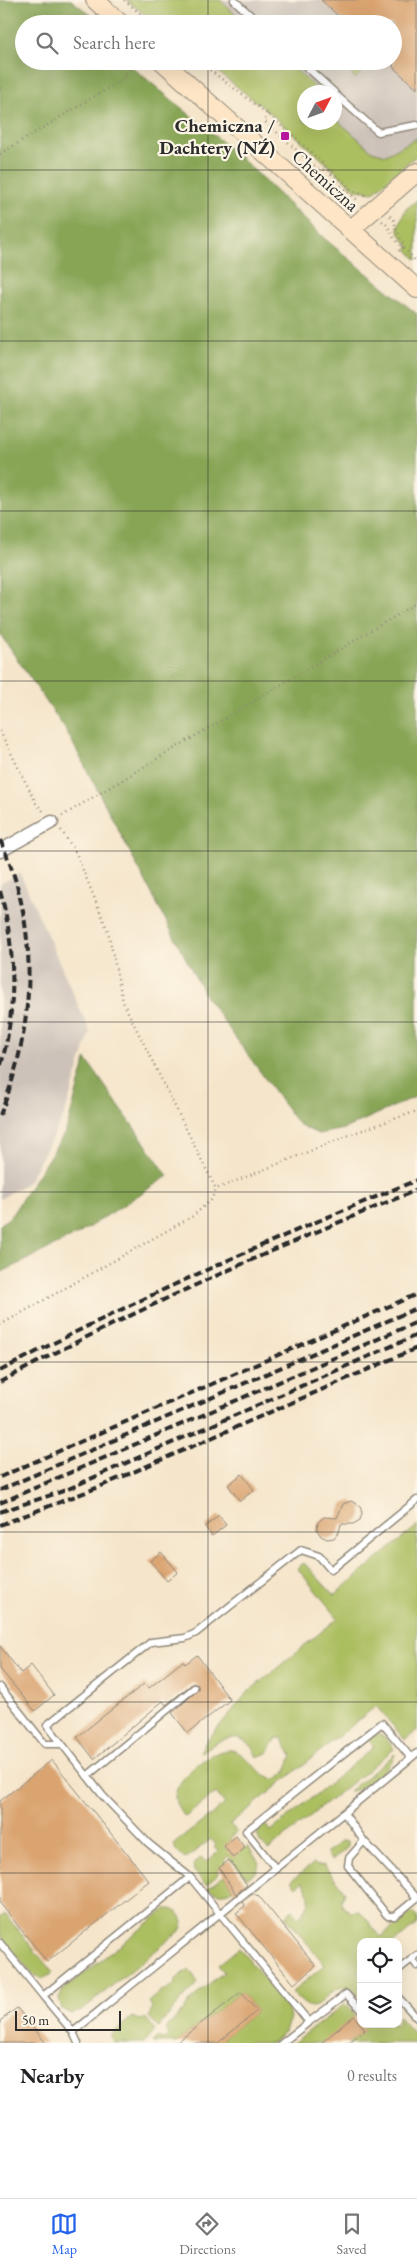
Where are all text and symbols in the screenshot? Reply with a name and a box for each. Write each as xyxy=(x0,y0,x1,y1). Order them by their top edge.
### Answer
search box xyxy=(15,15,402,70)
icon: search xyxy=(33,29,61,57)
text: Search here xyxy=(73,30,155,55)
north arrow xyxy=(297,85,342,130)
place label: Chemiczna / Dachtery (NŹ) xyxy=(159,113,275,160)
marker: Chemiczna / Dachtery (NŹ) xyxy=(279,130,291,142)
street label: Chemiczna xyxy=(287,144,365,217)
map controls xyxy=(357,1938,402,2028)
button: locate xyxy=(357,1938,402,1983)
button: layers xyxy=(357,1983,402,2028)
scale bar xyxy=(15,2008,121,2031)
text: 50 m xyxy=(22,2011,49,2029)
text: Nearby xyxy=(20,2062,84,2089)
text: 0 results xyxy=(347,2065,397,2086)
tab: Map xyxy=(50,2210,78,2258)
tab: Directions xyxy=(179,2210,236,2258)
tab: Saved xyxy=(337,2210,367,2258)

